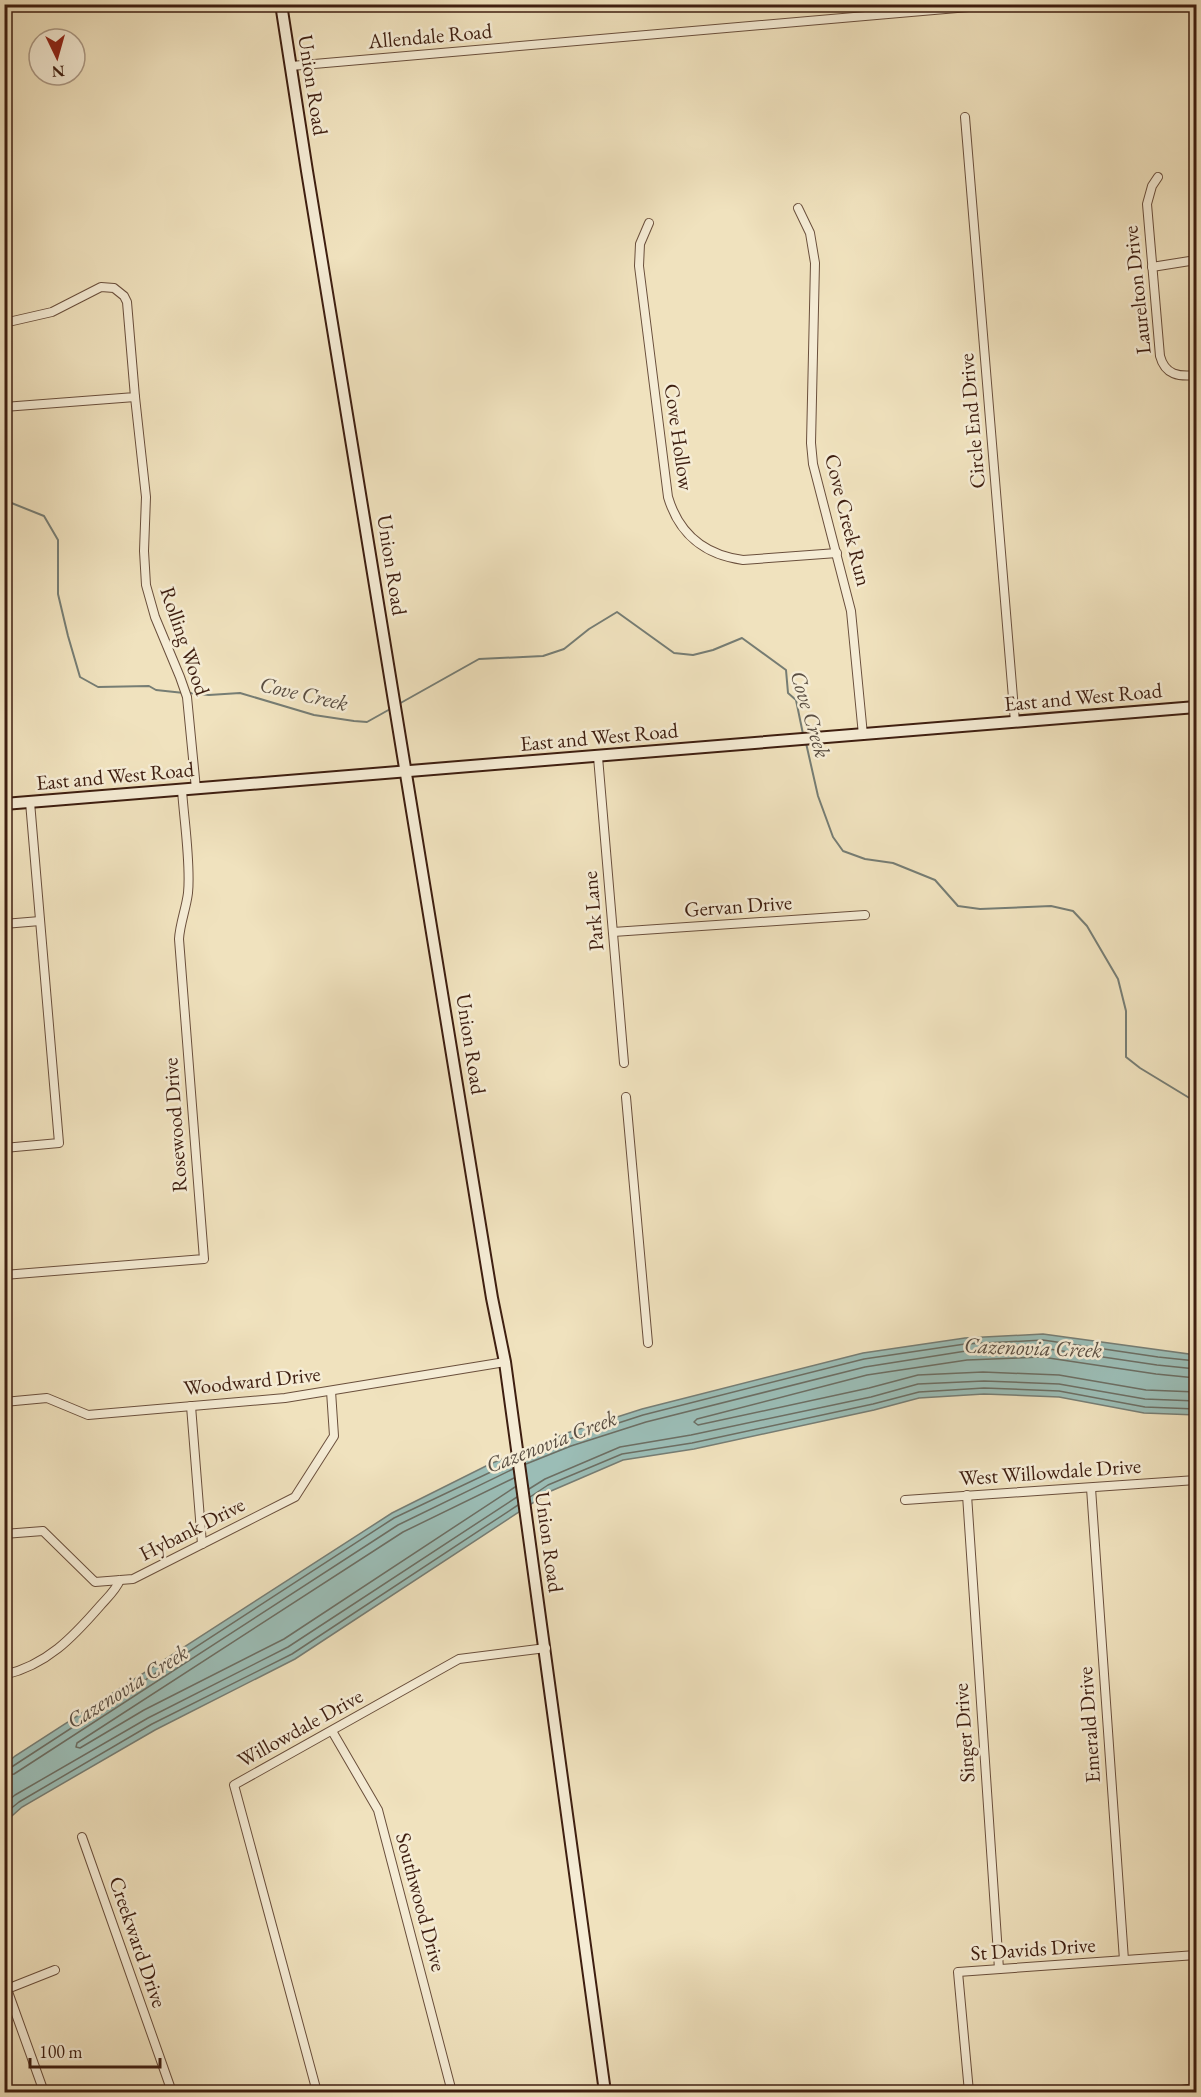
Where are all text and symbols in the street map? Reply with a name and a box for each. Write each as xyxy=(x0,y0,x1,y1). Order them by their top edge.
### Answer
street label: Allendale Road xyxy=(366,17,493,54)
north arrow xyxy=(27,27,87,87)
street label: Union Road xyxy=(292,33,335,137)
text: N xyxy=(51,60,66,82)
street label: Laurelton Drive xyxy=(1116,224,1157,356)
street label: Circle End Drive xyxy=(952,352,991,490)
street label: Cove Hollow xyxy=(659,382,700,493)
street label: Cove Creek Run xyxy=(819,451,878,589)
street label: Union Road xyxy=(371,513,414,617)
street label: Rolling Wood xyxy=(154,583,217,699)
water label: Cove Creek xyxy=(784,667,838,761)
water label: Cove Creek xyxy=(257,669,351,718)
street label: East and West Road xyxy=(1003,676,1163,717)
street label: East and West Road xyxy=(519,716,679,757)
street label: East and West Road xyxy=(35,755,195,796)
street label: Park Lane xyxy=(576,870,609,952)
street label: Gervan Drive xyxy=(683,888,793,923)
street label: Union Road xyxy=(450,992,493,1096)
street label: Rosewood Drive xyxy=(156,1057,193,1193)
water label: Cazenovia Creek xyxy=(964,1331,1102,1364)
street label: Woodward Drive xyxy=(182,1360,322,1401)
water label: Cazenovia Creek xyxy=(482,1403,621,1480)
street label: West Willowdale Drive xyxy=(958,1452,1142,1491)
street label: Hybank Drive xyxy=(134,1490,249,1567)
street label: Union Road xyxy=(529,1490,570,1594)
water label: Cazenovia Creek xyxy=(61,1638,193,1735)
street label: Emerald Drive xyxy=(1071,1666,1106,1784)
street label: Willowdale Drive xyxy=(232,1682,367,1773)
street label: Singer Drive xyxy=(947,1683,980,1784)
street label: Southwood Drive xyxy=(390,1830,453,1974)
street label: Creekward Drive xyxy=(103,1873,174,2011)
street label: St Davids Drive xyxy=(970,1931,1096,1966)
scale bar xyxy=(30,2031,160,2069)
text: 100 m xyxy=(39,2040,83,2063)

